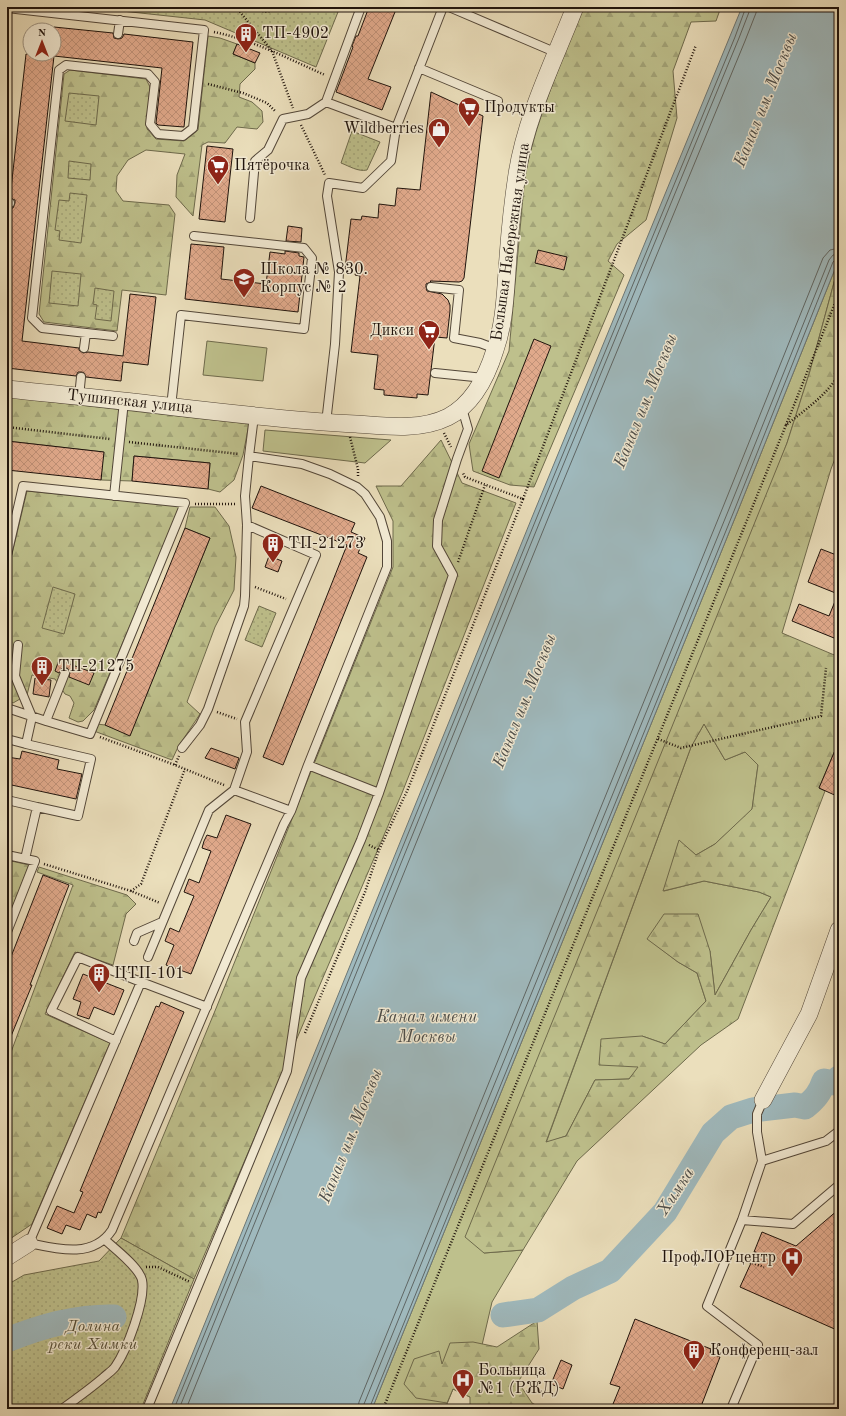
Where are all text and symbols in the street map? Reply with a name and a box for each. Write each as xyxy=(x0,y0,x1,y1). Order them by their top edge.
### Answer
building icon: ТП-4902 xyxy=(233,21,259,54)
north arrow xyxy=(22,22,62,62)
place label: ТП-4902 xyxy=(262,26,329,42)
text: N xyxy=(38,28,47,39)
water label: Канал им. Москвы xyxy=(731,30,801,170)
supermarket icon: Продукты xyxy=(456,95,482,128)
place label: Продукты xyxy=(484,100,555,116)
shop icon: Wildberries xyxy=(426,116,452,149)
place label: Wildberries xyxy=(343,121,424,137)
street label: Большая Набережная улица xyxy=(489,142,533,342)
supermarket icon: Пятёрочка xyxy=(205,153,231,186)
place label: Пятёрочка xyxy=(234,158,310,174)
place label: Школа № 830. Корпус № 2 xyxy=(260,262,368,296)
school or university icon: Школа № 830. Корпус № 2 xyxy=(231,266,257,299)
supermarket icon: Дикси xyxy=(416,318,442,351)
place label: Дикси xyxy=(370,323,414,339)
water label: Канал им. Москвы xyxy=(611,331,681,471)
street label: Тушинская улица xyxy=(66,387,194,417)
building icon: ТП-21273 xyxy=(260,531,286,564)
place label: ТП-21273 xyxy=(288,536,364,552)
water label: Канал им. Москвы xyxy=(490,631,560,771)
building icon: ТП-21275 xyxy=(29,654,55,687)
place label: ТП-21275 xyxy=(58,659,134,675)
building icon: ЦТП-101 xyxy=(86,961,112,994)
place label: ЦТП-101 xyxy=(114,966,185,982)
water label: Канал имени Москвы xyxy=(376,1009,478,1046)
water label: Канал им. Москвы xyxy=(316,1066,386,1206)
water label: Химка xyxy=(654,1165,698,1219)
hospital icon: ПрофЛОРцентр xyxy=(779,1245,805,1278)
place label: ПрофЛОРцентр xyxy=(661,1250,776,1266)
park label: Долина реки Химки xyxy=(47,1319,137,1353)
building icon: Конференц-зал xyxy=(681,1338,707,1371)
place label: Конференц-зал xyxy=(710,1343,818,1359)
place label: Больница №1 (РЖД) xyxy=(478,1363,560,1397)
hospital icon: Больница №1 (РЖД) xyxy=(450,1367,476,1400)

